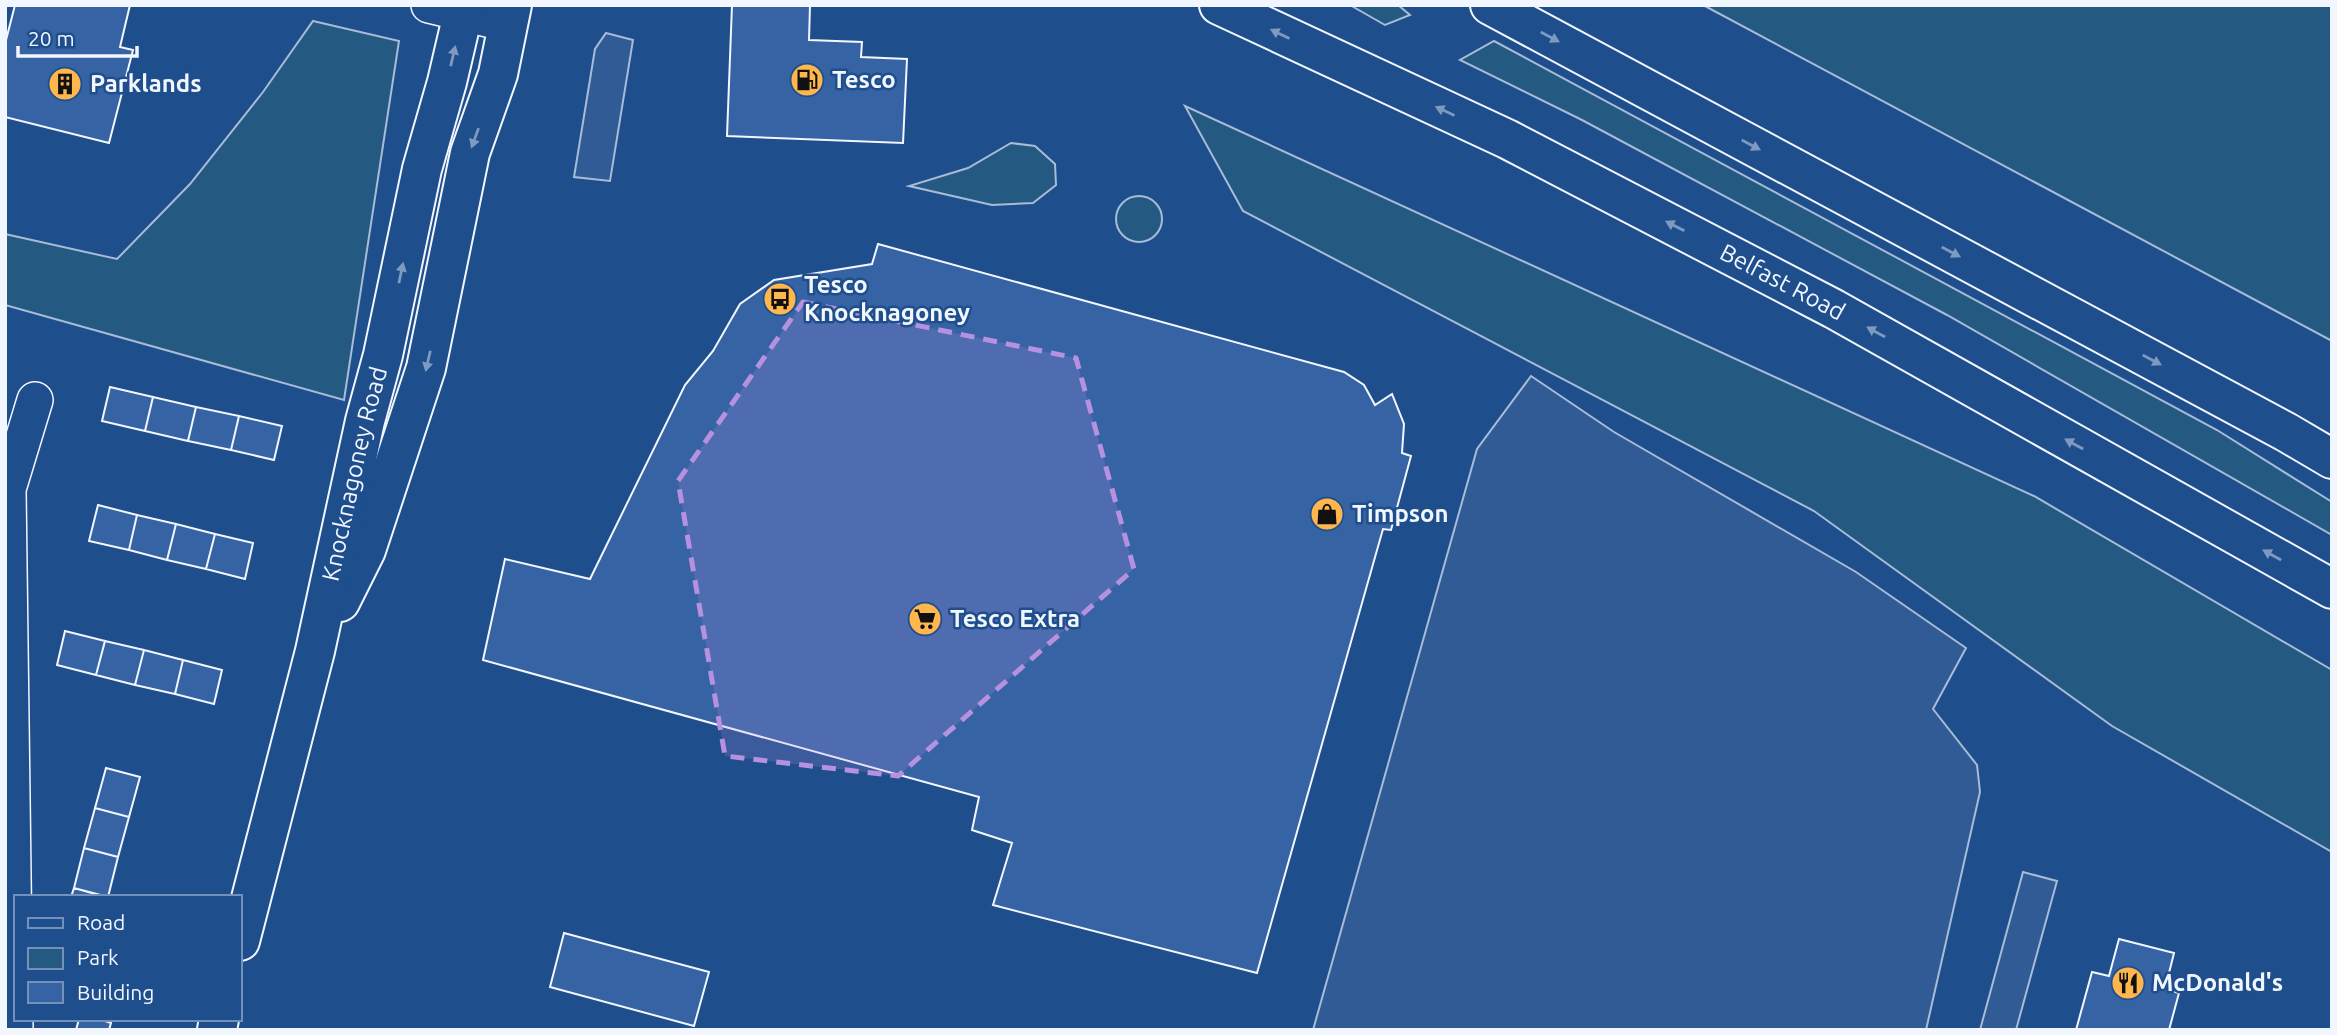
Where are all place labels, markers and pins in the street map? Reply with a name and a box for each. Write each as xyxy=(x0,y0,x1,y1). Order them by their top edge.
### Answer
fuel station icon: Tesco xyxy=(788,61,826,99)
building icon: Parklands xyxy=(46,65,84,103)
place label: Tesco xyxy=(832,66,896,93)
place label: Parklands xyxy=(90,70,201,97)
place label: Tesco Knocknagoney xyxy=(804,271,970,326)
bus stop icon: Tesco Knocknagoney xyxy=(761,280,799,318)
shop icon: Timpson xyxy=(1308,495,1346,533)
place label: Timpson xyxy=(1352,500,1449,527)
supermarket icon: Tesco Extra xyxy=(906,600,944,638)
place label: Tesco Extra xyxy=(950,605,1080,632)
restaurant icon: McDonald's xyxy=(2109,964,2147,1002)
place label: McDonald's xyxy=(2152,969,2283,996)

